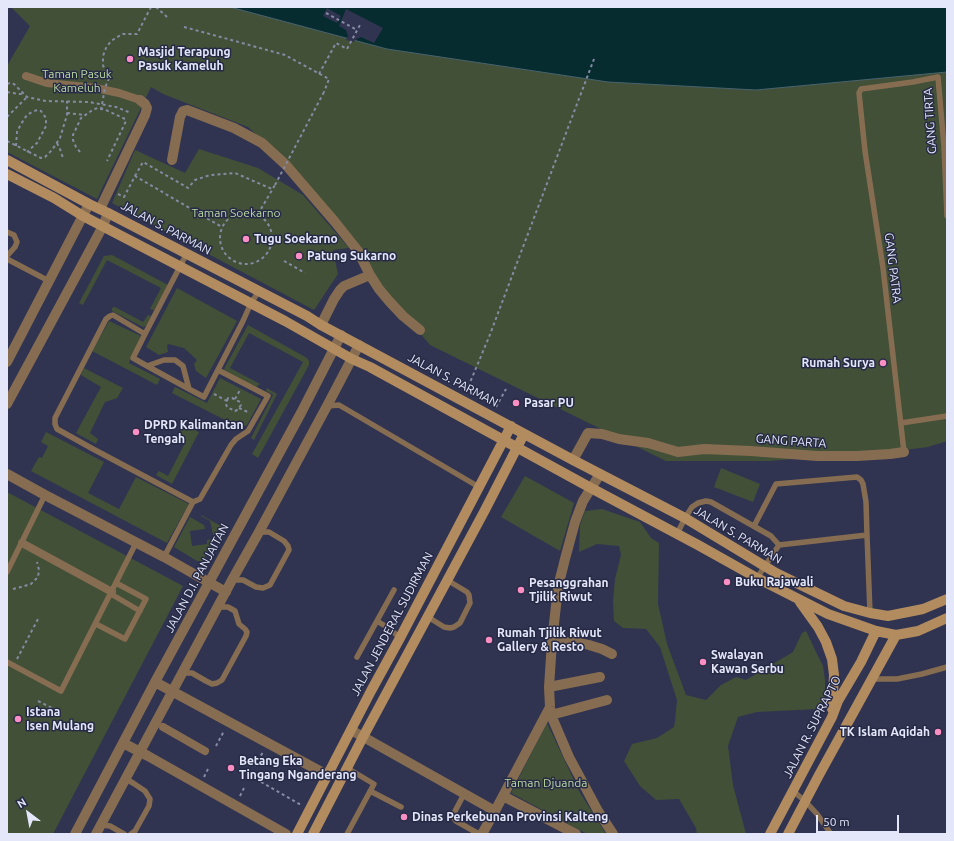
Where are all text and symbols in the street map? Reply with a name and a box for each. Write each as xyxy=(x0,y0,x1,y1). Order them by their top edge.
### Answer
place label: Masjid Terapung Pasuk Kameluh xyxy=(138,45,231,73)
marker: Masjid Terapung Pasuk Kameluh xyxy=(125,54,135,64)
park label: Taman Pasuk Kameluh xyxy=(42,67,112,95)
street label: GANG TIRTA xyxy=(921,88,939,154)
street label: JALAN S. PARMAN xyxy=(118,198,214,258)
park label: Taman Soekarno xyxy=(191,206,281,220)
place label: Tugu Soekarno xyxy=(254,232,338,246)
street label: GANG PATRA xyxy=(882,232,904,304)
marker: Tugu Soekarno xyxy=(241,234,251,244)
place label: Patung Sukarno xyxy=(307,249,396,263)
marker: Patung Sukarno xyxy=(294,251,304,261)
street label: JALAN S. PARMAN xyxy=(405,350,501,410)
place label: Rumah Surya xyxy=(802,356,875,370)
marker: Rumah Surya xyxy=(878,358,888,368)
place label: Pasar PU xyxy=(524,396,574,410)
marker: Pasar PU xyxy=(511,398,521,408)
place label: DPRD Kalimantan Tengah xyxy=(144,418,244,446)
marker: DPRD Kalimantan Tengah xyxy=(131,427,141,437)
street label: GANG PARTA xyxy=(755,431,827,451)
street label: JALAN S. PARMAN xyxy=(691,503,785,567)
street label: JALAN D.I. PANJAITAN xyxy=(162,521,232,635)
street label: JALAN JENDERAL SUDIRMAN xyxy=(348,550,436,698)
place label: Buku Rajawali xyxy=(735,575,813,589)
place label: Pesanggrahan Tjilik Riwut xyxy=(529,576,609,604)
marker: Buku Rajawali xyxy=(722,577,732,587)
marker: Pesanggrahan Tjilik Riwut xyxy=(516,585,526,595)
place label: Rumah Tjilik Riwut Gallery & Resto xyxy=(497,626,602,654)
marker: Rumah Tjilik Riwut Gallery & Resto xyxy=(484,635,494,645)
place label: Swalayan Kawan Serbu xyxy=(711,648,784,676)
marker: Swalayan Kawan Serbu xyxy=(698,657,708,667)
street label: JALAN R. SUPRAPTO xyxy=(780,673,844,781)
place label: Istana Isen Mulang xyxy=(26,705,94,733)
marker: Istana Isen Mulang xyxy=(13,714,23,724)
place label: TK Islam Aqidah xyxy=(840,725,930,739)
marker: TK Islam Aqidah xyxy=(933,727,943,737)
place label: Betang Eka Tingang Nganderang xyxy=(239,754,356,782)
marker: Betang Eka Tingang Nganderang xyxy=(226,763,236,773)
park label: Taman Djuanda xyxy=(505,776,587,790)
north arrow xyxy=(8,793,48,833)
text: N xyxy=(15,796,28,810)
scale bar xyxy=(818,807,901,833)
place label: Dinas Perkebunan Provinsi Kalteng xyxy=(412,810,608,824)
marker: Dinas Perkebunan Provinsi Kalteng xyxy=(399,812,409,822)
text: 50 m xyxy=(823,815,850,828)

